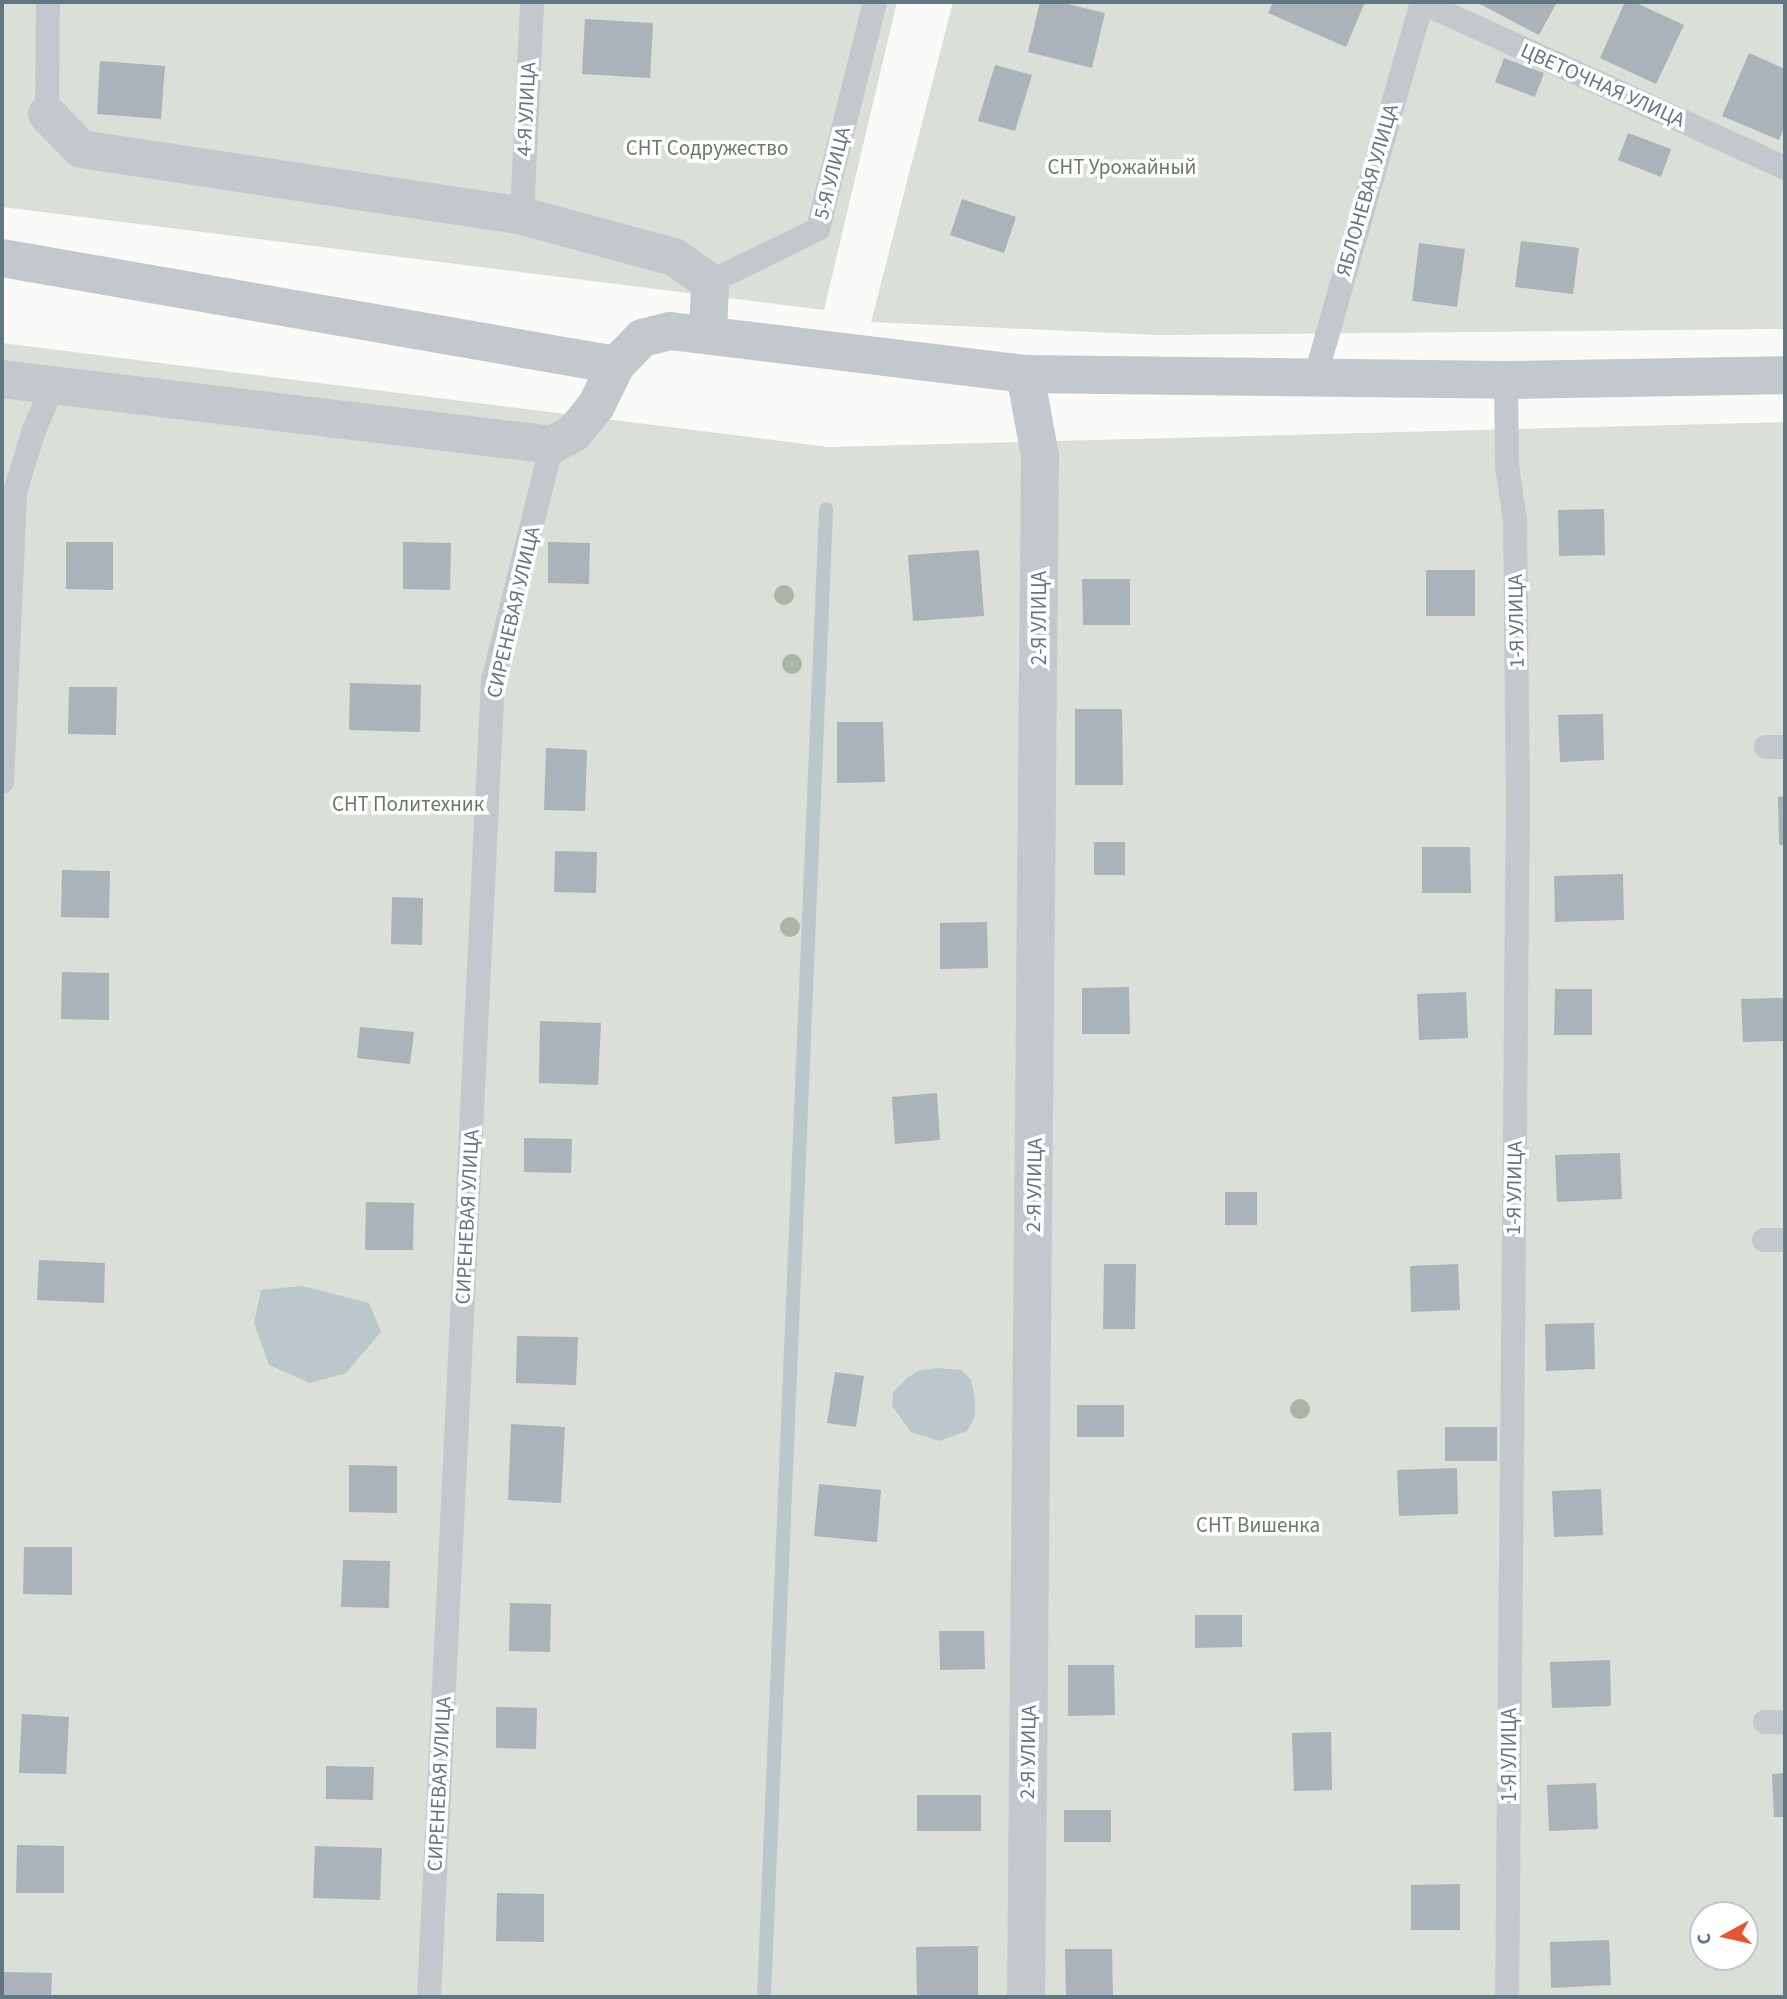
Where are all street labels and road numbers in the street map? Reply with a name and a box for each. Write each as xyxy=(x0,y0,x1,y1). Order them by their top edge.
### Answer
street label: ЦВЕТОЧНАЯ УЛИЦА xyxy=(1517,38,1689,132)
street label: 4-Я УЛИЦА xyxy=(511,61,541,157)
street label: ЯБЛОНЕВАЯ УЛИЦА xyxy=(1330,101,1404,279)
street label: 5-Я УЛИЦА xyxy=(808,124,856,222)
street label: СИРЕНЕВАЯ УЛИЦА xyxy=(481,524,545,700)
street label: 2-Я УЛИЦА xyxy=(1026,571,1052,665)
street label: 1-Я УЛИЦА xyxy=(1503,574,1529,668)
street label: СИРЕНЕВАЯ УЛИЦА xyxy=(450,1129,484,1305)
street label: 2-Я УЛИЦА xyxy=(1021,1138,1047,1232)
street label: 1-Я УЛИЦА xyxy=(1501,1141,1527,1235)
street label: СИРЕНЕВАЯ УЛИЦА xyxy=(422,1696,456,1872)
street label: 2-Я УЛИЦА xyxy=(1015,1705,1041,1799)
street label: 1-Я УЛИЦА xyxy=(1496,1708,1522,1802)

